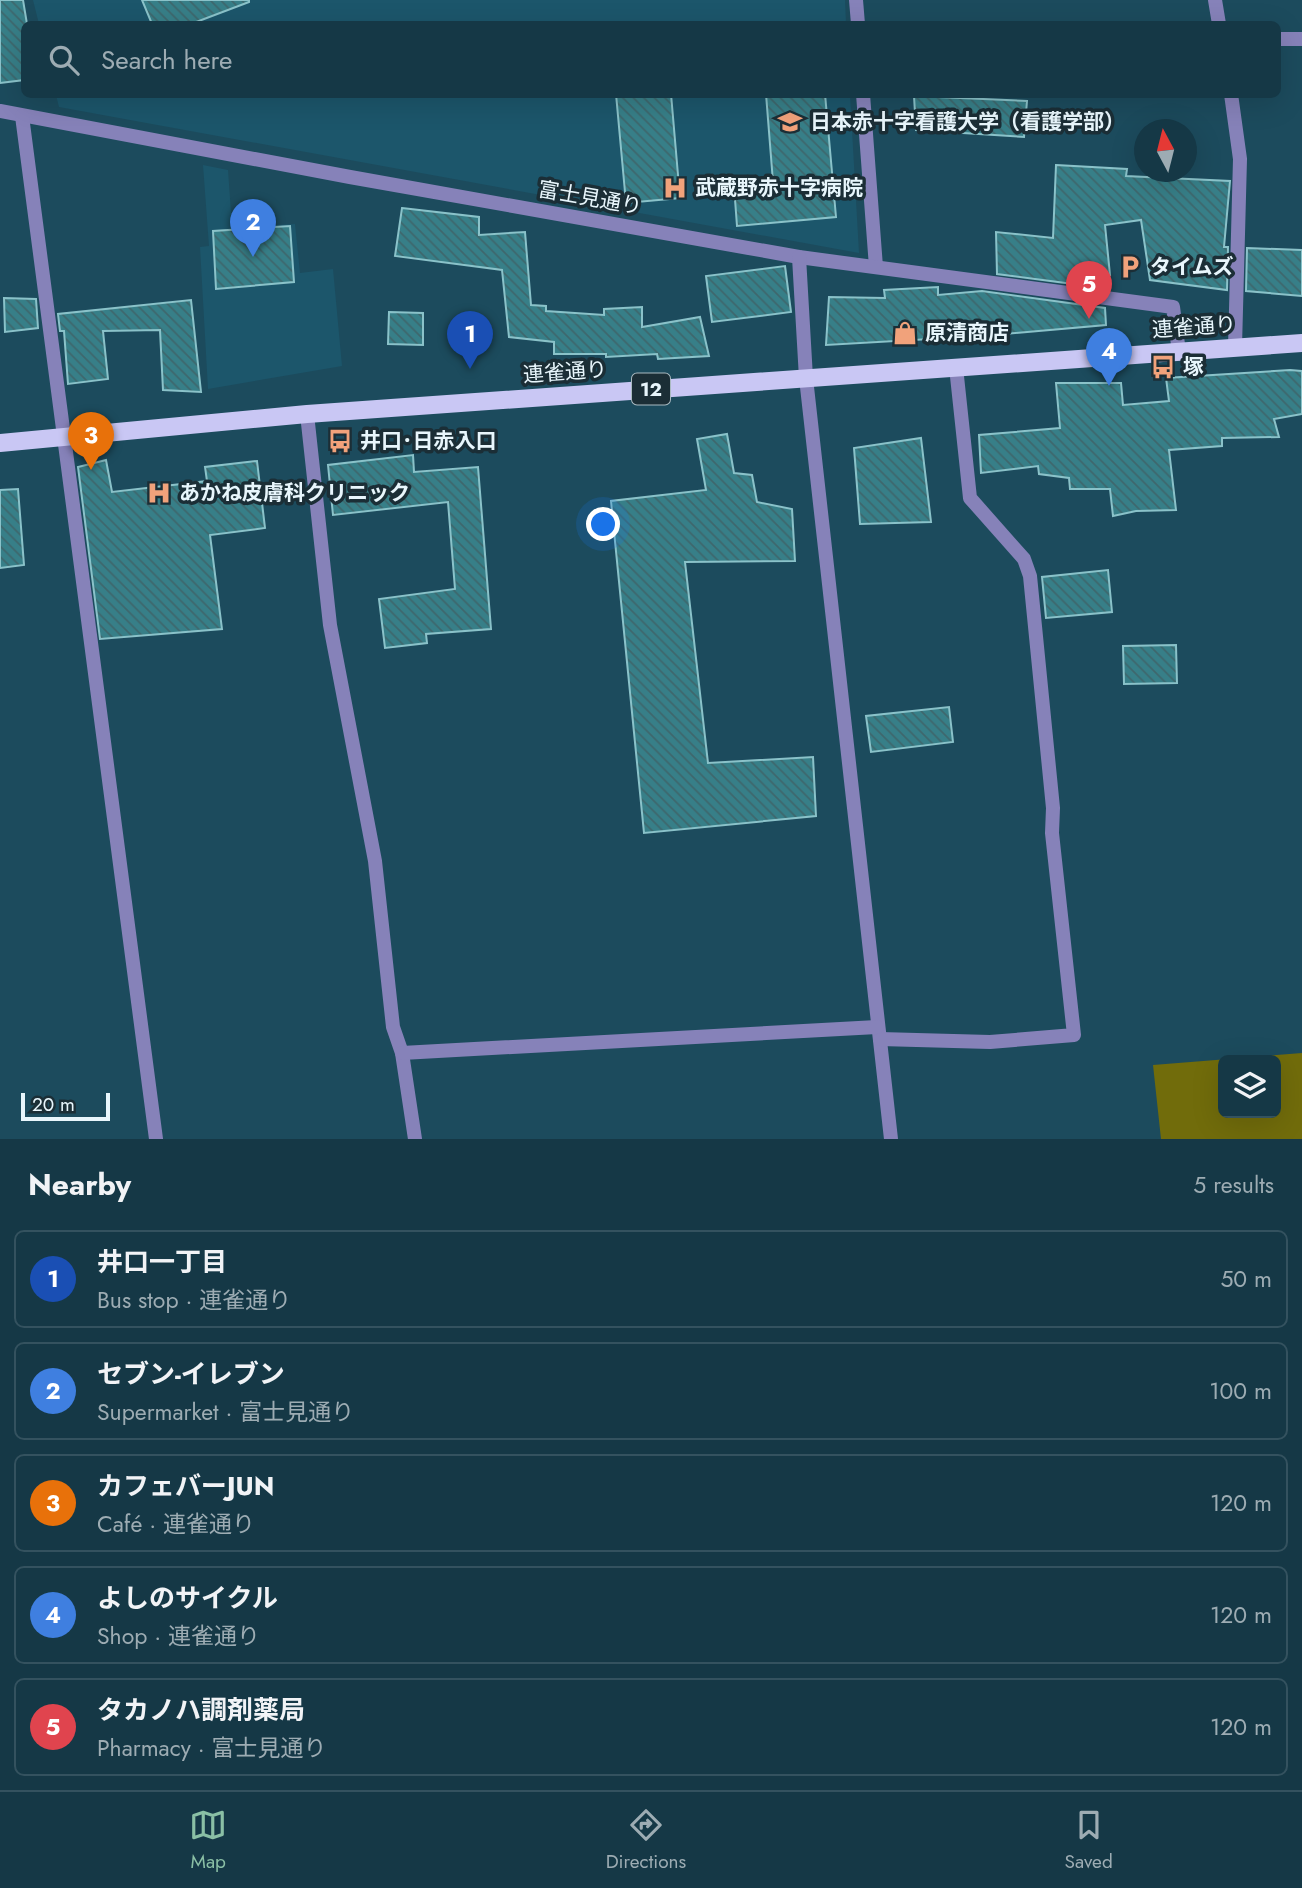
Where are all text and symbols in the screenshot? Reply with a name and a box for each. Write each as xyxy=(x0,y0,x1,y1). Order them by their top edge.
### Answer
search box xyxy=(21,21,1281,98)
icon: search xyxy=(45,41,83,79)
text: Search here xyxy=(101,41,233,79)
place label: 日本赤十字看護大学（看護学部） xyxy=(810,107,1125,137)
school or university icon: 日本赤十字看護大学（看護学部） xyxy=(776,108,804,136)
north arrow xyxy=(1134,119,1197,182)
place label: 武蔵野赤十字病院 xyxy=(695,173,863,203)
street label: 富士見通り xyxy=(536,174,644,222)
hospital icon: 武蔵野赤十字病院 xyxy=(661,174,689,202)
pin: 2 xyxy=(230,199,276,257)
place label: タイムズ xyxy=(1150,252,1234,282)
parking icon: タイムズ xyxy=(1116,253,1144,281)
pin: 5 xyxy=(1066,261,1112,319)
street label: 連雀通り xyxy=(1151,309,1237,345)
pin: 1 xyxy=(447,311,493,369)
place label: 原清商店 xyxy=(925,318,1009,348)
shop icon: 原清商店 xyxy=(891,319,919,347)
pin: 4 xyxy=(1086,328,1132,386)
place label: 塚 xyxy=(1183,352,1204,382)
bus stop icon: 塚 xyxy=(1149,353,1177,381)
street label: 連雀通り xyxy=(522,354,608,390)
road number: 12 xyxy=(632,374,670,404)
pin: 3 xyxy=(68,412,114,470)
place label: 井口･日赤入口 xyxy=(360,426,497,456)
bus stop icon: 井口･日赤入口 xyxy=(326,427,354,455)
place label: あかね皮膚科クリニック xyxy=(179,478,410,508)
hospital icon: あかね皮膚科クリニック xyxy=(145,479,173,507)
your location xyxy=(586,507,620,541)
map controls xyxy=(1218,1055,1281,1118)
button: layers xyxy=(1218,1055,1281,1118)
scale bar xyxy=(21,1090,110,1122)
text: 20 m xyxy=(32,1091,75,1118)
text: Nearby xyxy=(28,1163,131,1206)
text: 5 results xyxy=(1193,1168,1274,1202)
text: 井口一丁目 xyxy=(97,1243,227,1281)
text: 1 xyxy=(47,1262,59,1296)
text: 50 m xyxy=(1220,1262,1272,1296)
text: Bus stop · 連雀通り xyxy=(97,1283,291,1317)
text: セブン-イレブン xyxy=(97,1355,285,1393)
text: 2 xyxy=(45,1374,61,1408)
text: 100 m xyxy=(1209,1374,1272,1408)
text: Supermarket · 富士見通り xyxy=(97,1395,354,1429)
text: カフェバーJUN xyxy=(97,1467,274,1505)
text: 3 xyxy=(46,1486,60,1520)
text: 120 m xyxy=(1210,1486,1272,1520)
text: Café · 連雀通り xyxy=(97,1507,255,1541)
text: よしのサイクル xyxy=(97,1579,278,1617)
text: 4 xyxy=(45,1598,61,1632)
text: 120 m xyxy=(1210,1598,1272,1632)
text: Shop · 連雀通り xyxy=(97,1619,260,1653)
text: タカノハ調剤薬局 xyxy=(97,1691,305,1729)
text: 5 xyxy=(46,1710,60,1744)
text: 120 m xyxy=(1210,1710,1272,1744)
text: Pharmacy · 富士見通り xyxy=(97,1731,326,1765)
tab: Map xyxy=(189,1806,227,1875)
tab: Directions xyxy=(606,1806,686,1875)
tab: Saved xyxy=(1065,1806,1113,1875)

